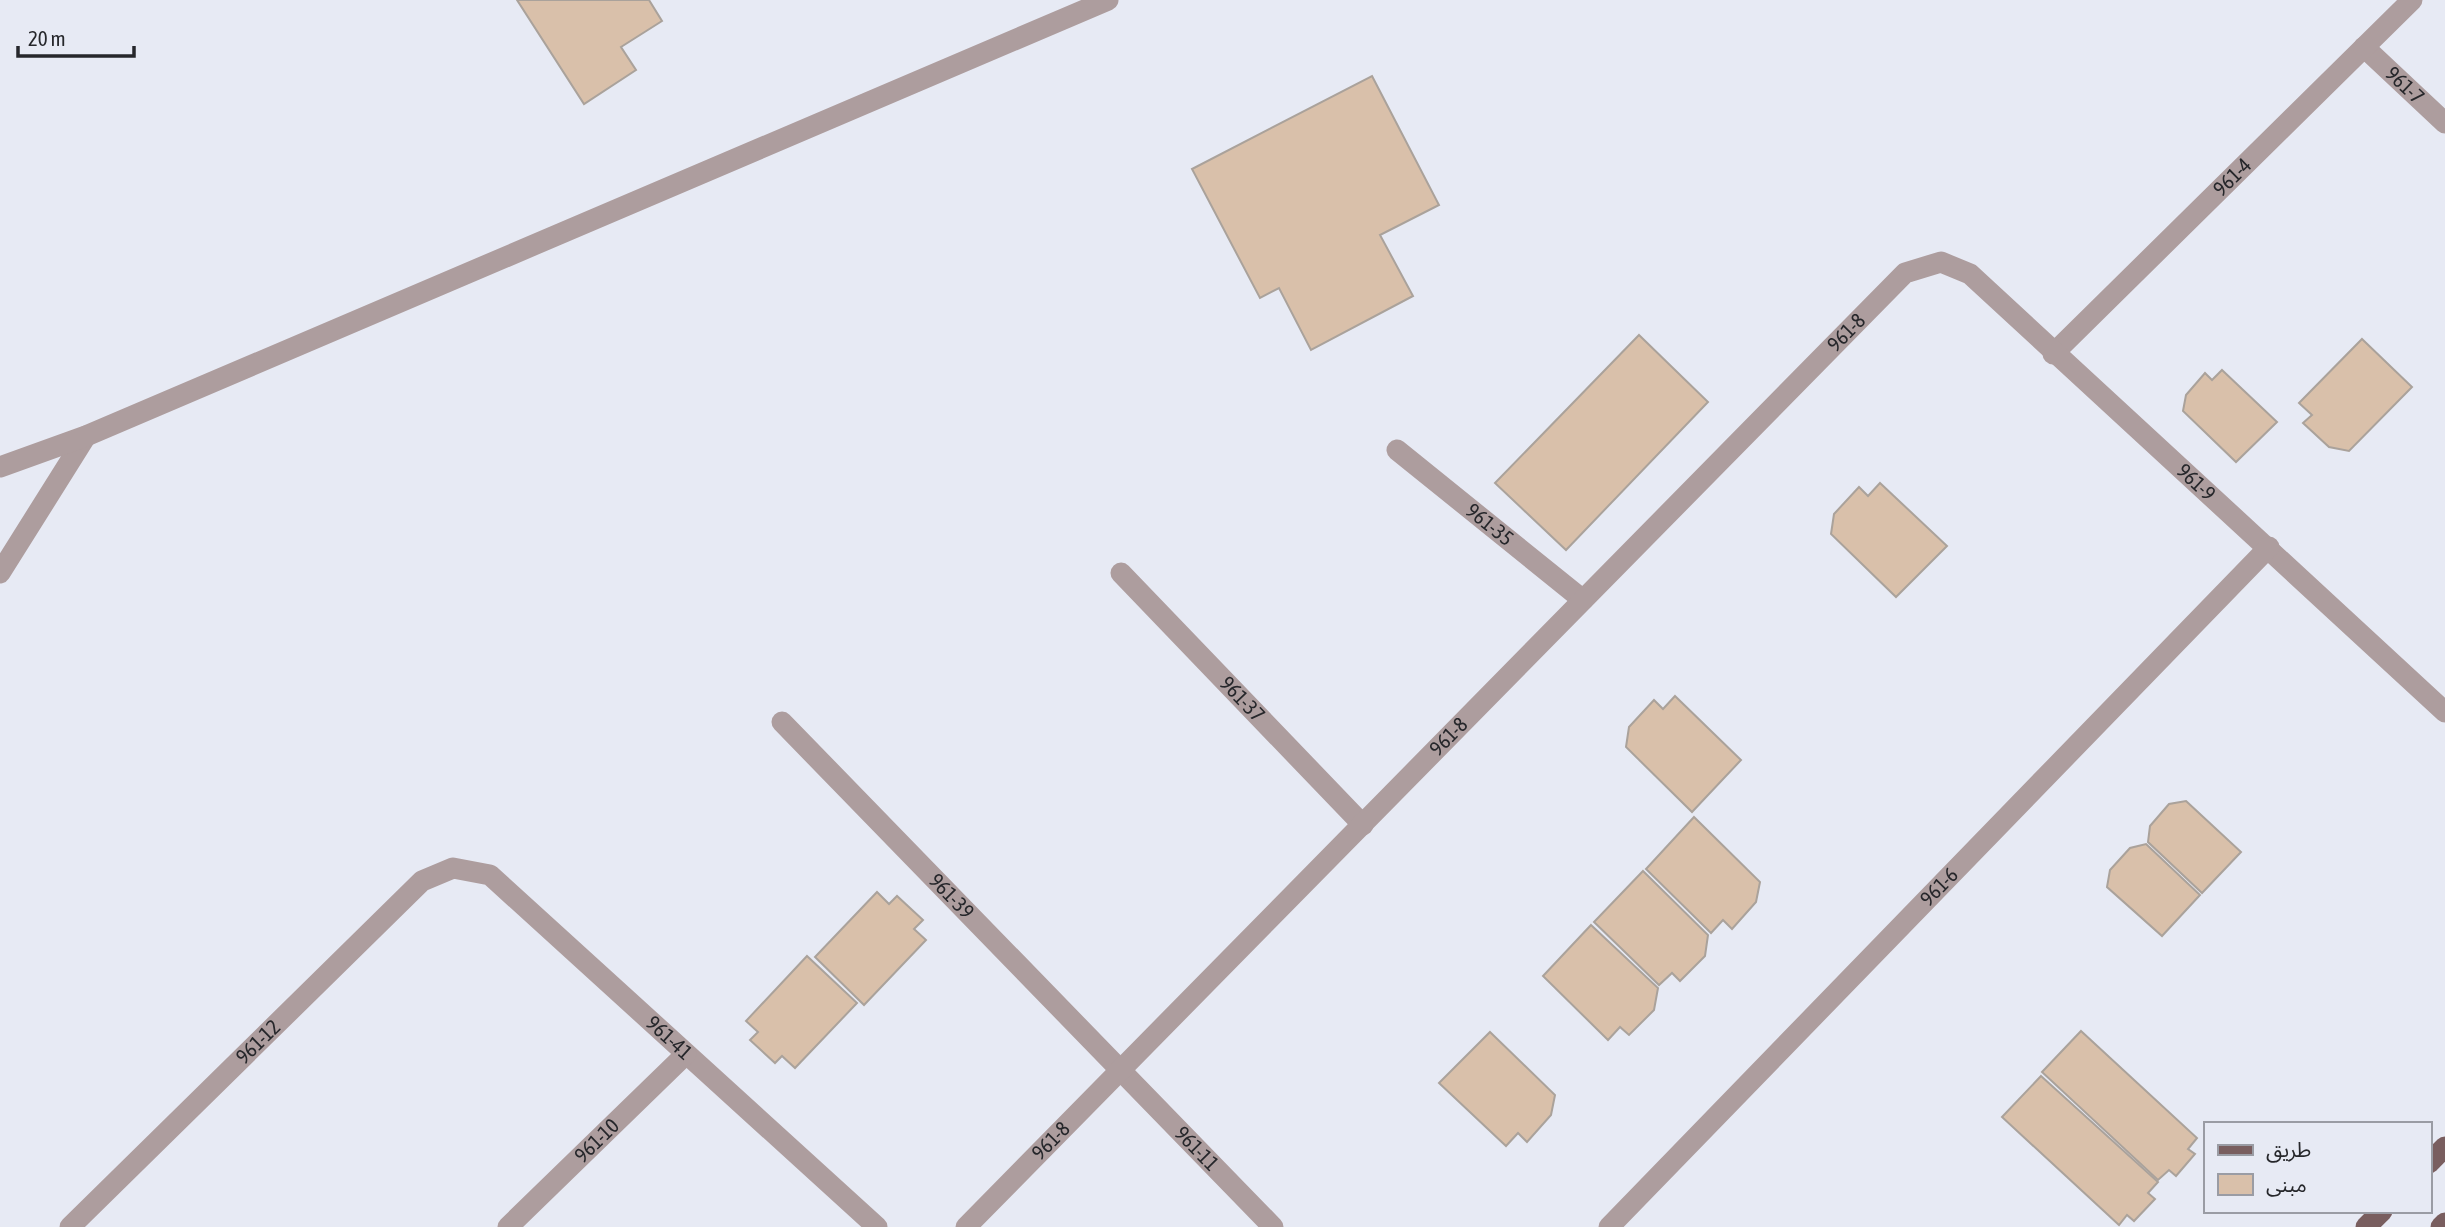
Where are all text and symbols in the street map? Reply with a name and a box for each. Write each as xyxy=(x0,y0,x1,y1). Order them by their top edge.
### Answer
scale bar xyxy=(18,14,133,58)
text: 20 m xyxy=(28,26,66,50)
street label: 961-7 xyxy=(2381,61,2430,108)
street label: 961-4 xyxy=(2208,152,2256,200)
street label: 961-8 xyxy=(1822,308,1870,356)
street label: 961-9 xyxy=(2172,458,2221,505)
street label: 961-35 xyxy=(1462,498,1519,550)
street label: 961-37 xyxy=(1216,671,1270,726)
street label: 961-8 xyxy=(1424,712,1472,760)
street label: 961-6 xyxy=(1915,862,1962,910)
street label: 961-39 xyxy=(925,868,979,923)
street label: 961-41 xyxy=(642,1010,698,1064)
street label: 961-12 xyxy=(230,1014,285,1068)
street label: 961-10 xyxy=(569,1113,624,1167)
street label: 961-8 xyxy=(1026,1116,1074,1164)
street label: 961-11 xyxy=(1171,1121,1224,1175)
legend xyxy=(2204,1122,2431,1213)
text: طريق xyxy=(2266,1137,2311,1163)
text: مبنى xyxy=(2266,1172,2307,1197)

